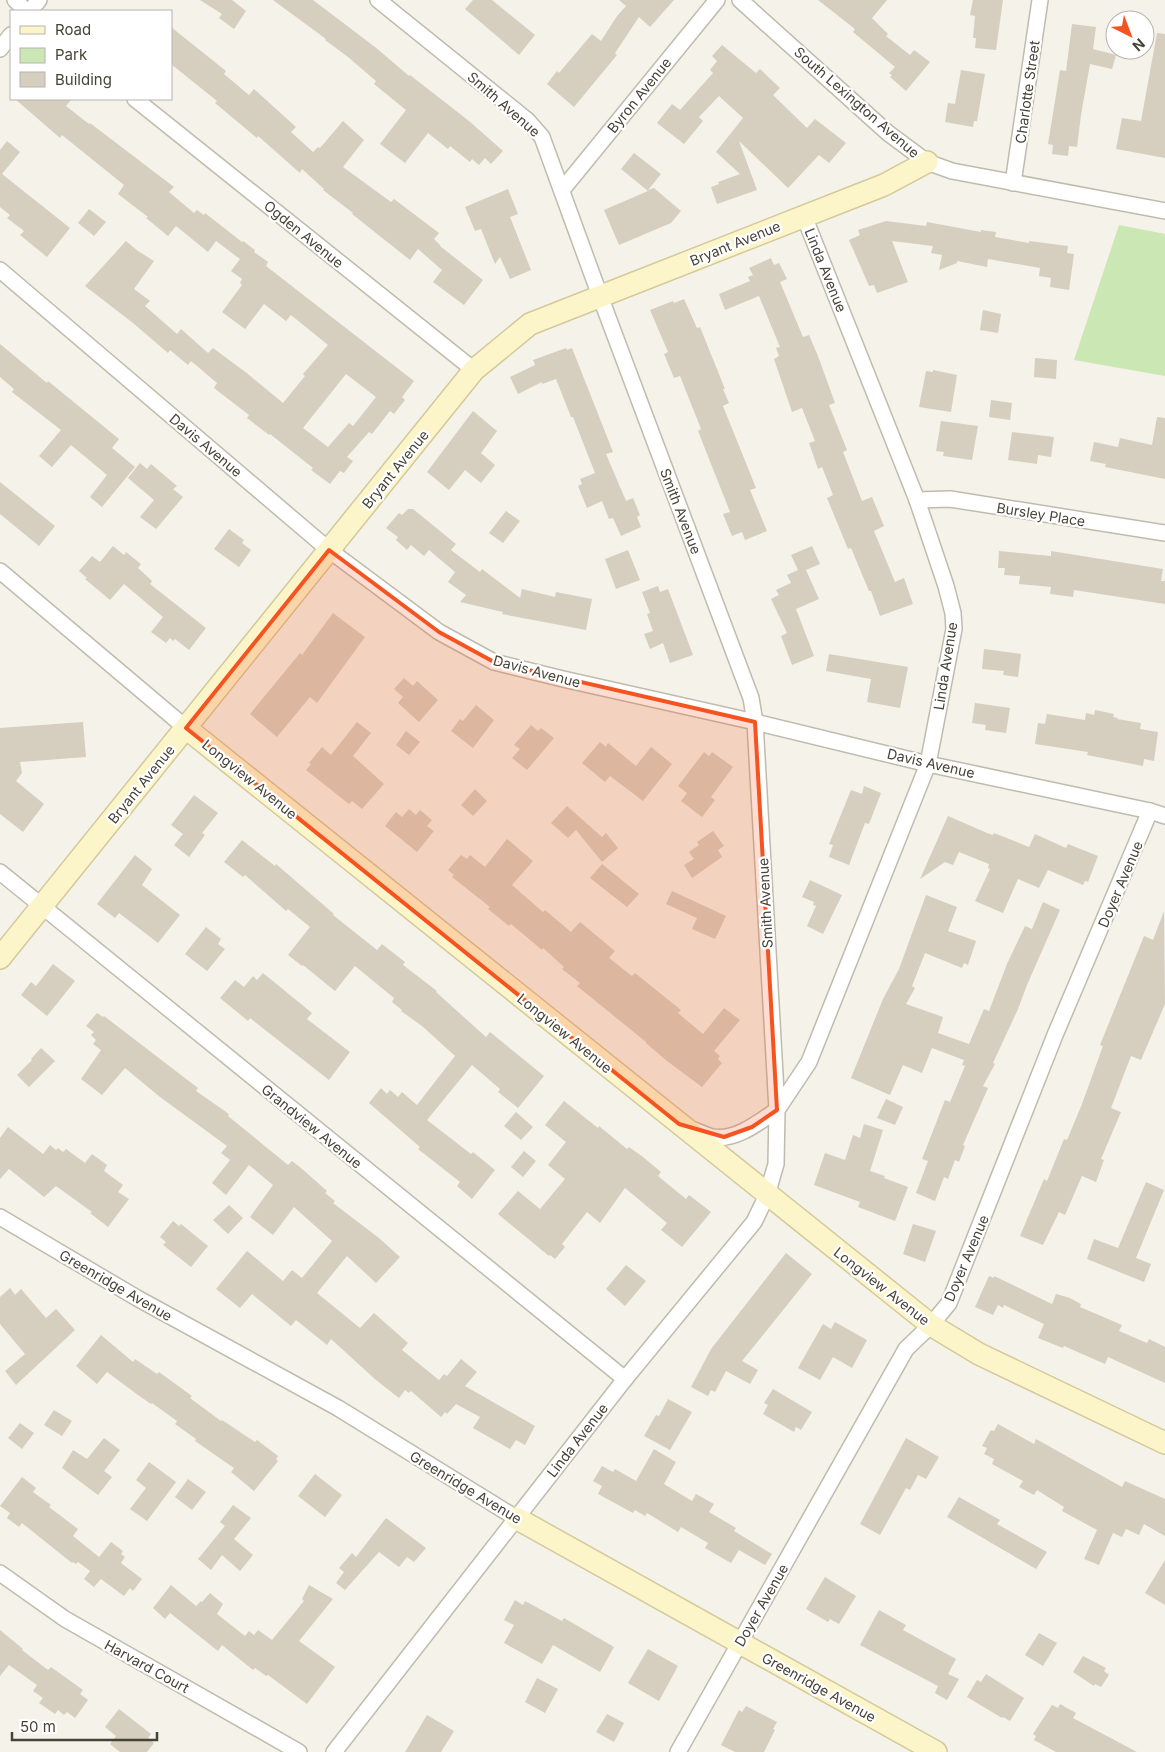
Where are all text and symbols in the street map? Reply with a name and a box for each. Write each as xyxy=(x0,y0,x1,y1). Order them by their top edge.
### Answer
legend xyxy=(10,10,172,100)
north arrow xyxy=(1105,10,1155,60)
text: Road xyxy=(55,20,91,39)
text: N xyxy=(1129,35,1149,55)
street label: Charlotte Street xyxy=(1011,39,1043,145)
street label: South Lexington Avenue xyxy=(791,43,923,161)
text: Park xyxy=(55,45,88,64)
street label: Byron Avenue xyxy=(603,54,675,136)
street label: Smith Avenue xyxy=(464,68,544,140)
text: Building xyxy=(55,70,112,89)
street label: Ogden Avenue xyxy=(261,197,347,271)
street label: Bryant Avenue xyxy=(687,217,783,269)
street label: Linda Avenue xyxy=(801,225,851,315)
street label: Davis Avenue xyxy=(166,410,246,480)
street label: Bryant Avenue xyxy=(358,426,432,512)
street label: Smith Avenue xyxy=(657,466,705,556)
street label: Bursley Place xyxy=(995,499,1087,529)
street label: Linda Avenue xyxy=(930,621,960,711)
street label: Davis Avenue xyxy=(492,651,582,691)
street label: Longview Avenue xyxy=(199,736,301,822)
street label: Bryant Avenue xyxy=(104,741,178,827)
street label: Davis Avenue xyxy=(885,745,977,781)
street label: Doyer Avenue xyxy=(1094,838,1146,930)
street label: Smith Avenue xyxy=(754,857,776,949)
street label: Longview Avenue xyxy=(514,990,616,1076)
street label: Grandview Avenue xyxy=(258,1080,366,1172)
street label: Doyer Avenue xyxy=(940,1212,992,1304)
street label: Longview Avenue xyxy=(831,1243,933,1329)
street label: Greenridge Avenue xyxy=(57,1246,175,1324)
street label: Linda Avenue xyxy=(543,1400,611,1480)
street label: Greenridge Avenue xyxy=(407,1447,525,1527)
street label: Doyer Avenue xyxy=(731,1561,791,1649)
street label: Harvard Court xyxy=(102,1636,193,1696)
street label: Greenridge Avenue xyxy=(759,1649,879,1725)
scale bar xyxy=(12,1710,158,1742)
text: 50 m xyxy=(20,1717,56,1736)

